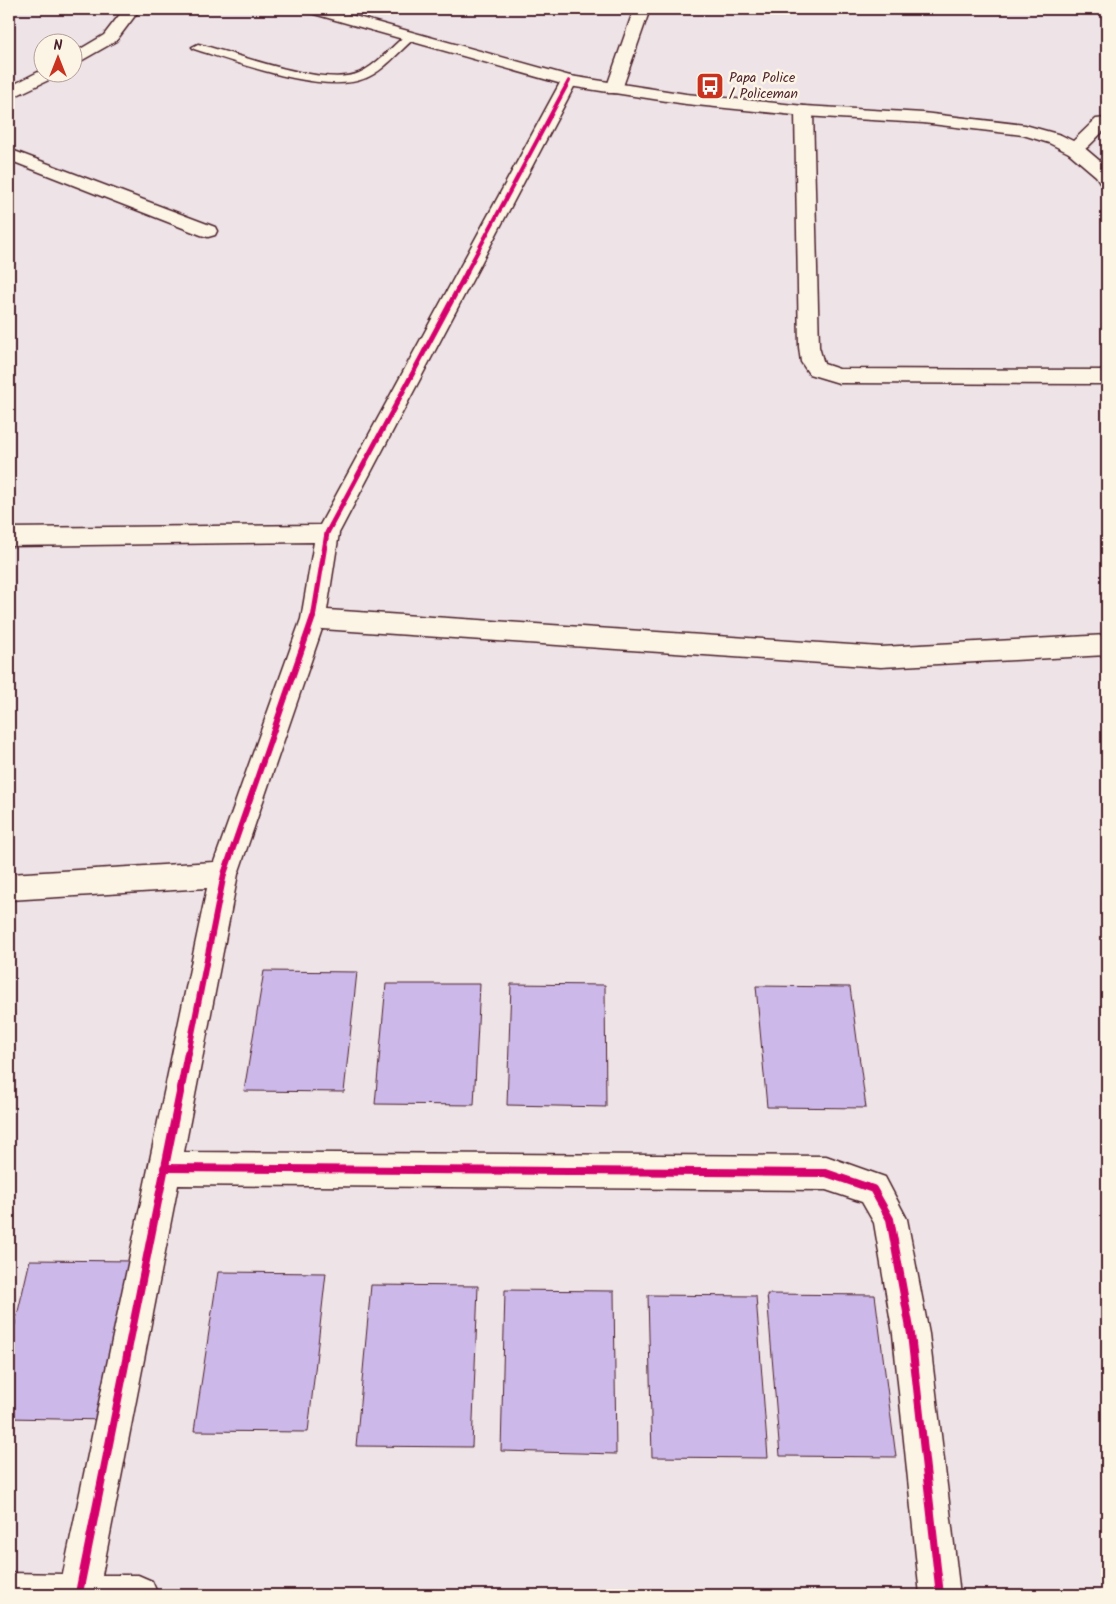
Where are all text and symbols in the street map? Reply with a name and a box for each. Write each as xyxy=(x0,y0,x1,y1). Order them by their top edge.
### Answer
north arrow xyxy=(32,32,82,82)
text: N xyxy=(54,35,63,57)
place label: Papa Police / Policeman xyxy=(729,67,798,105)
bus stop icon: Papa Police / Policeman xyxy=(695,71,725,101)

